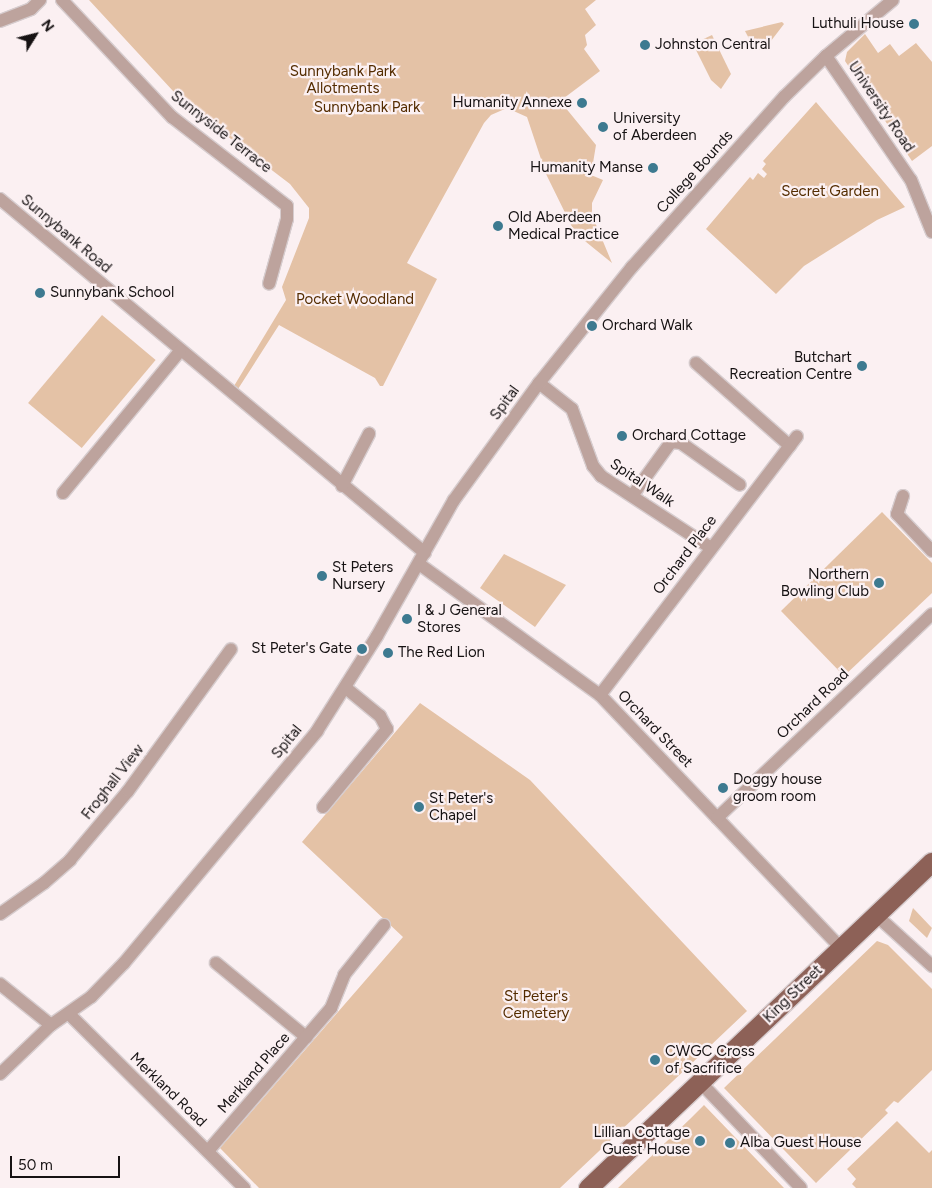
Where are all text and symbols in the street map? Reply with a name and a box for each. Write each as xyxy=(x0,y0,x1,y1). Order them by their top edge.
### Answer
north arrow xyxy=(10,10,60,60)
place label: Luthuli House xyxy=(811,15,904,33)
text: N xyxy=(37,17,58,35)
marker: Luthuli House xyxy=(908,18,920,30)
place label: Johnston Central xyxy=(655,36,771,54)
marker: Johnston Central xyxy=(639,39,651,51)
street label: University Road xyxy=(844,58,918,156)
park label: Sunnybank Park Allotments xyxy=(290,62,396,97)
street label: Sunnyside Terrace xyxy=(167,87,275,177)
place label: Humanity Annexe xyxy=(453,94,572,112)
marker: Humanity Annexe xyxy=(576,97,588,109)
park label: Sunnybank Park xyxy=(314,99,420,117)
place label: University of Aberdeen xyxy=(613,109,697,144)
marker: University of Aberdeen xyxy=(597,121,609,133)
street label: College Bounds xyxy=(653,127,737,217)
place label: Humanity Manse xyxy=(530,159,643,177)
marker: Humanity Manse xyxy=(647,162,659,174)
park label: Secret Garden xyxy=(781,183,879,201)
street label: Sunnybank Road xyxy=(17,191,115,277)
place label: Old Aberdeen Medical Practice xyxy=(508,208,619,243)
marker: Old Aberdeen Medical Practice xyxy=(492,220,504,232)
place label: Sunnybank School xyxy=(50,284,174,302)
marker: Sunnybank School xyxy=(34,287,46,299)
park label: Pocket Woodland xyxy=(296,291,414,309)
place label: Orchard Walk xyxy=(602,317,692,335)
marker: Orchard Walk xyxy=(586,320,598,332)
place label: Butchart Recreation Centre xyxy=(729,348,852,383)
marker: Butchart Recreation Centre xyxy=(856,360,868,372)
street label: Spital xyxy=(487,382,523,424)
place label: Orchard Cottage xyxy=(632,427,746,445)
marker: Orchard Cottage xyxy=(616,430,628,442)
street label: Spital Walk xyxy=(606,455,678,511)
street label: Orchard Place xyxy=(649,512,721,598)
place label: St Peters Nursery xyxy=(332,558,393,593)
place label: Northern Bowling Club xyxy=(781,565,869,600)
marker: St Peters Nursery xyxy=(316,570,328,582)
marker: Northern Bowling Club xyxy=(873,577,885,589)
place label: I & J General Stores xyxy=(417,601,502,636)
marker: I & J General Stores xyxy=(401,613,413,625)
place label: St Peter's Gate xyxy=(251,640,352,658)
marker: St Peter's Gate xyxy=(356,643,368,655)
place label: The Red Lion xyxy=(398,644,485,662)
marker: The Red Lion xyxy=(382,647,394,659)
street label: Orchard Road xyxy=(773,665,853,743)
street label: Orchard Street xyxy=(614,687,696,771)
street label: Spital xyxy=(268,722,306,762)
street label: Froghall View xyxy=(78,741,148,823)
place label: Doggy house groom room xyxy=(733,770,822,805)
marker: Doggy house groom room xyxy=(717,782,729,794)
place label: St Peter's Chapel xyxy=(429,789,493,824)
marker: St Peter's Chapel xyxy=(413,801,425,813)
street label: King Street xyxy=(760,961,826,1027)
park label: St Peter's Cemetery xyxy=(503,987,569,1022)
street label: Merkland Place xyxy=(214,1029,294,1117)
place label: CWGC Cross of Sacrifice xyxy=(665,1042,755,1077)
street label: Merkland Road xyxy=(126,1049,210,1131)
marker: CWGC Cross of Sacrifice xyxy=(649,1054,661,1066)
place label: Lillian Cottage Guest House xyxy=(593,1123,690,1158)
place label: Alba Guest House xyxy=(740,1134,861,1152)
marker: Lillian Cottage Guest House xyxy=(694,1135,706,1147)
marker: Alba Guest House xyxy=(724,1137,736,1149)
scale bar xyxy=(12,1146,122,1178)
text: 50 m xyxy=(18,1156,53,1174)

